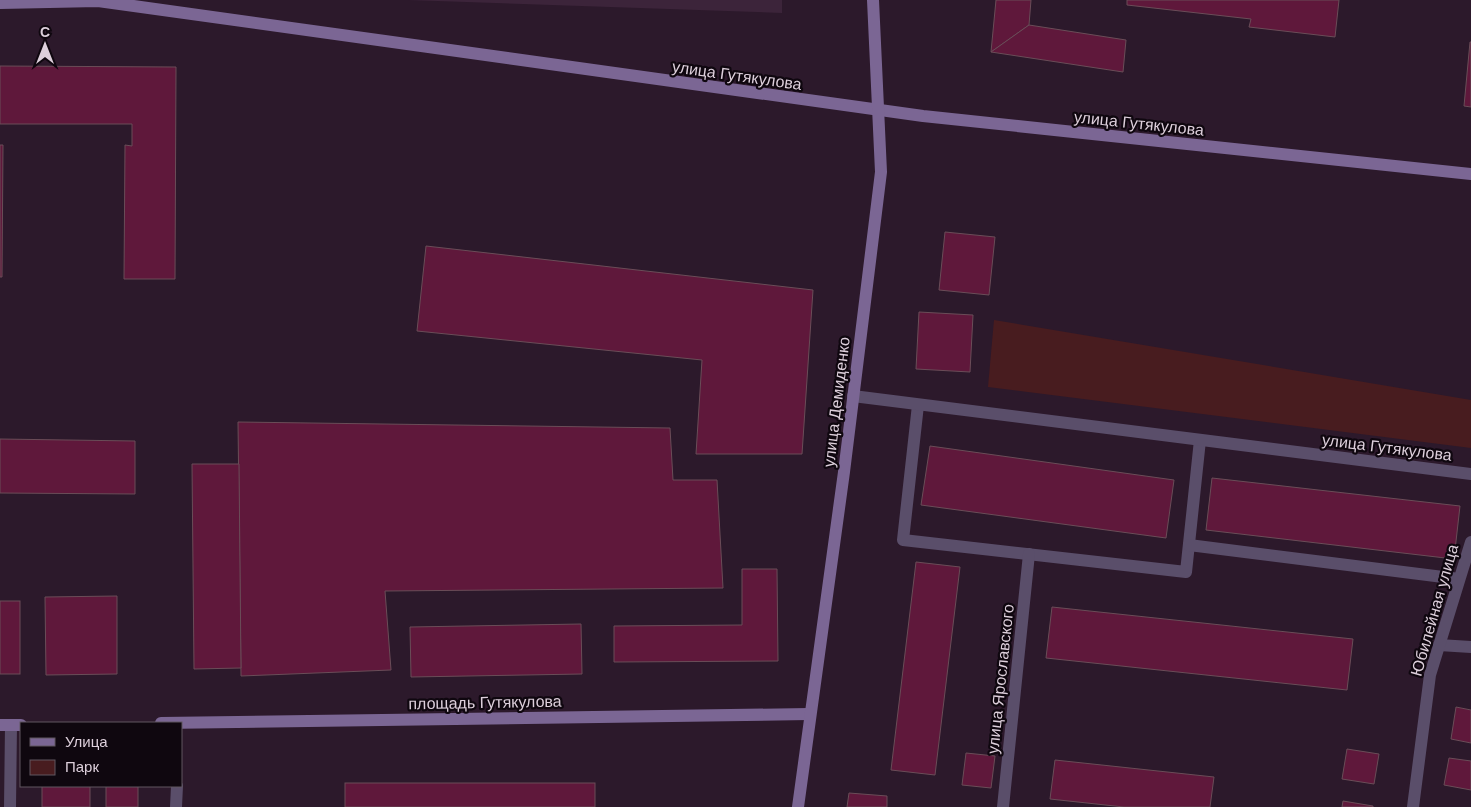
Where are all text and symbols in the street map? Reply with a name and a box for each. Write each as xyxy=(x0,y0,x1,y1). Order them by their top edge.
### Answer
north arrow xyxy=(20,20,70,70)
text: С xyxy=(40,24,50,40)
street label: улица Гутякулова xyxy=(671,58,803,93)
street label: улица Гутякулова xyxy=(1073,108,1205,139)
street label: улица Демиденко xyxy=(820,336,853,468)
street label: улица Гутякулова xyxy=(1321,431,1453,464)
street label: Юбилейная улица xyxy=(1408,542,1461,678)
street label: улица Ярославского xyxy=(984,603,1017,755)
street label: площадь Гутякулова xyxy=(408,693,562,712)
legend xyxy=(20,722,182,787)
text: Улица xyxy=(65,733,108,750)
text: Парк xyxy=(65,758,99,775)

